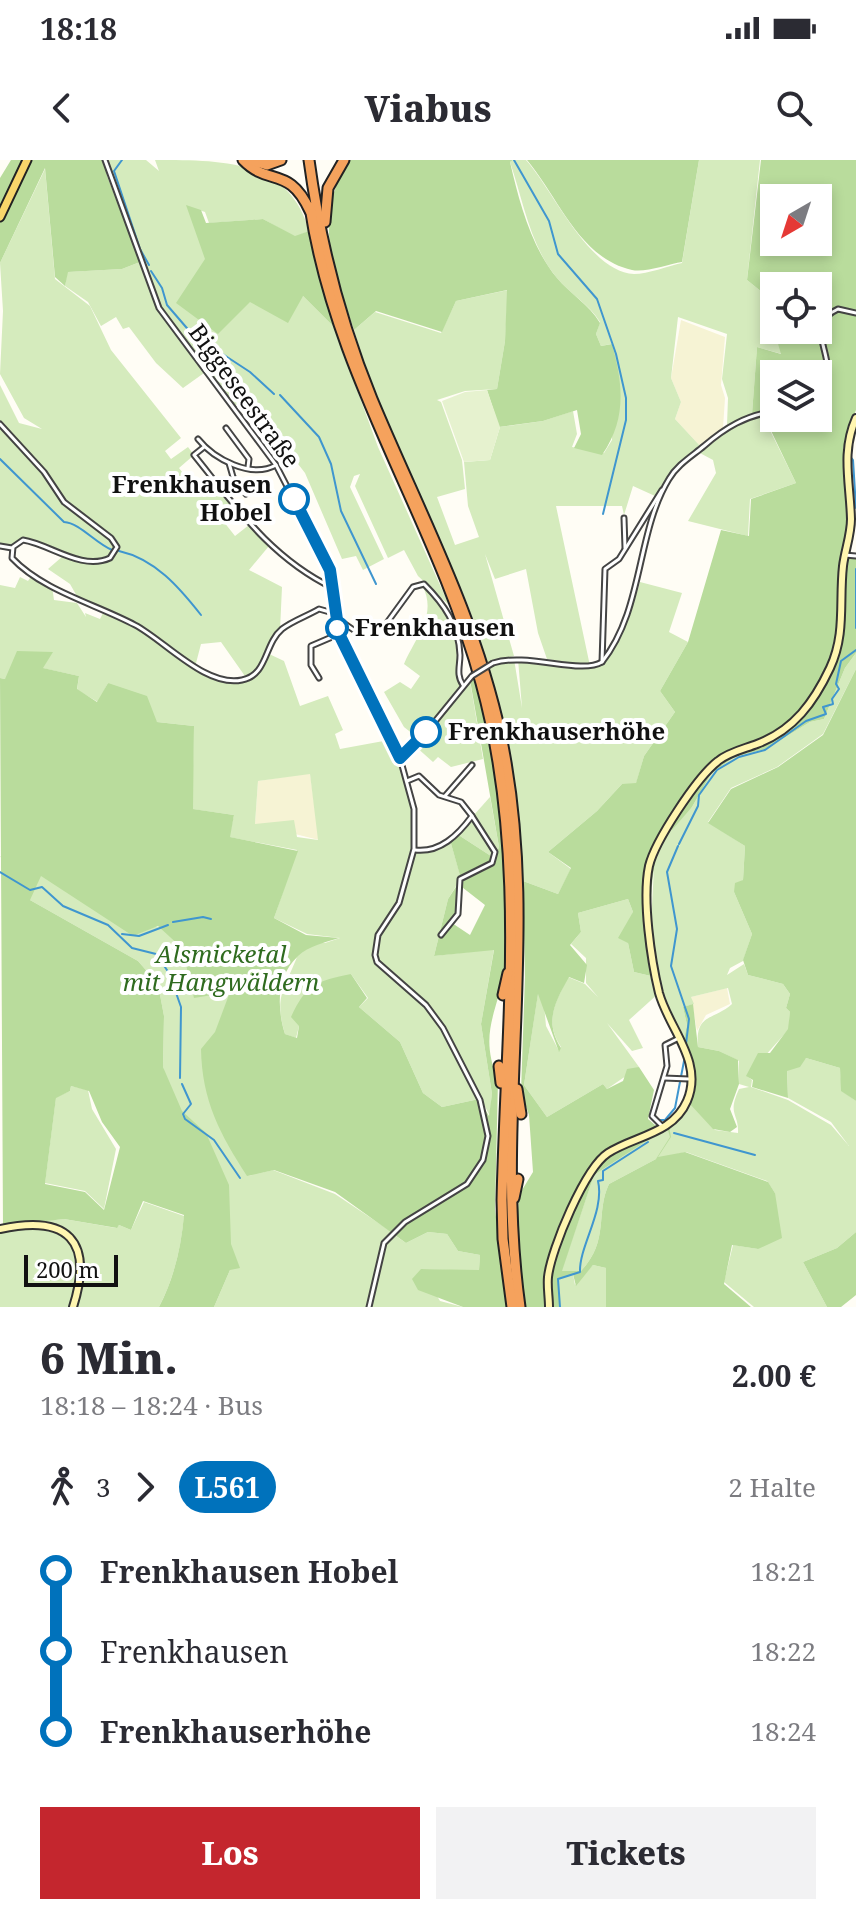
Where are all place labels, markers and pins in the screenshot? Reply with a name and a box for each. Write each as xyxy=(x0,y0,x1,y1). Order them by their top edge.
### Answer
place label: Frenkhausen Hobel xyxy=(112,467,273,528)
marker: Frenkhausen Hobel xyxy=(279,484,309,514)
place label: Frenkhausen xyxy=(355,610,515,643)
marker: Frenkhausen xyxy=(326,617,348,639)
place label: Frenkhauserhöhe xyxy=(448,714,665,747)
marker: Frenkhauserhöhe xyxy=(411,717,441,747)

